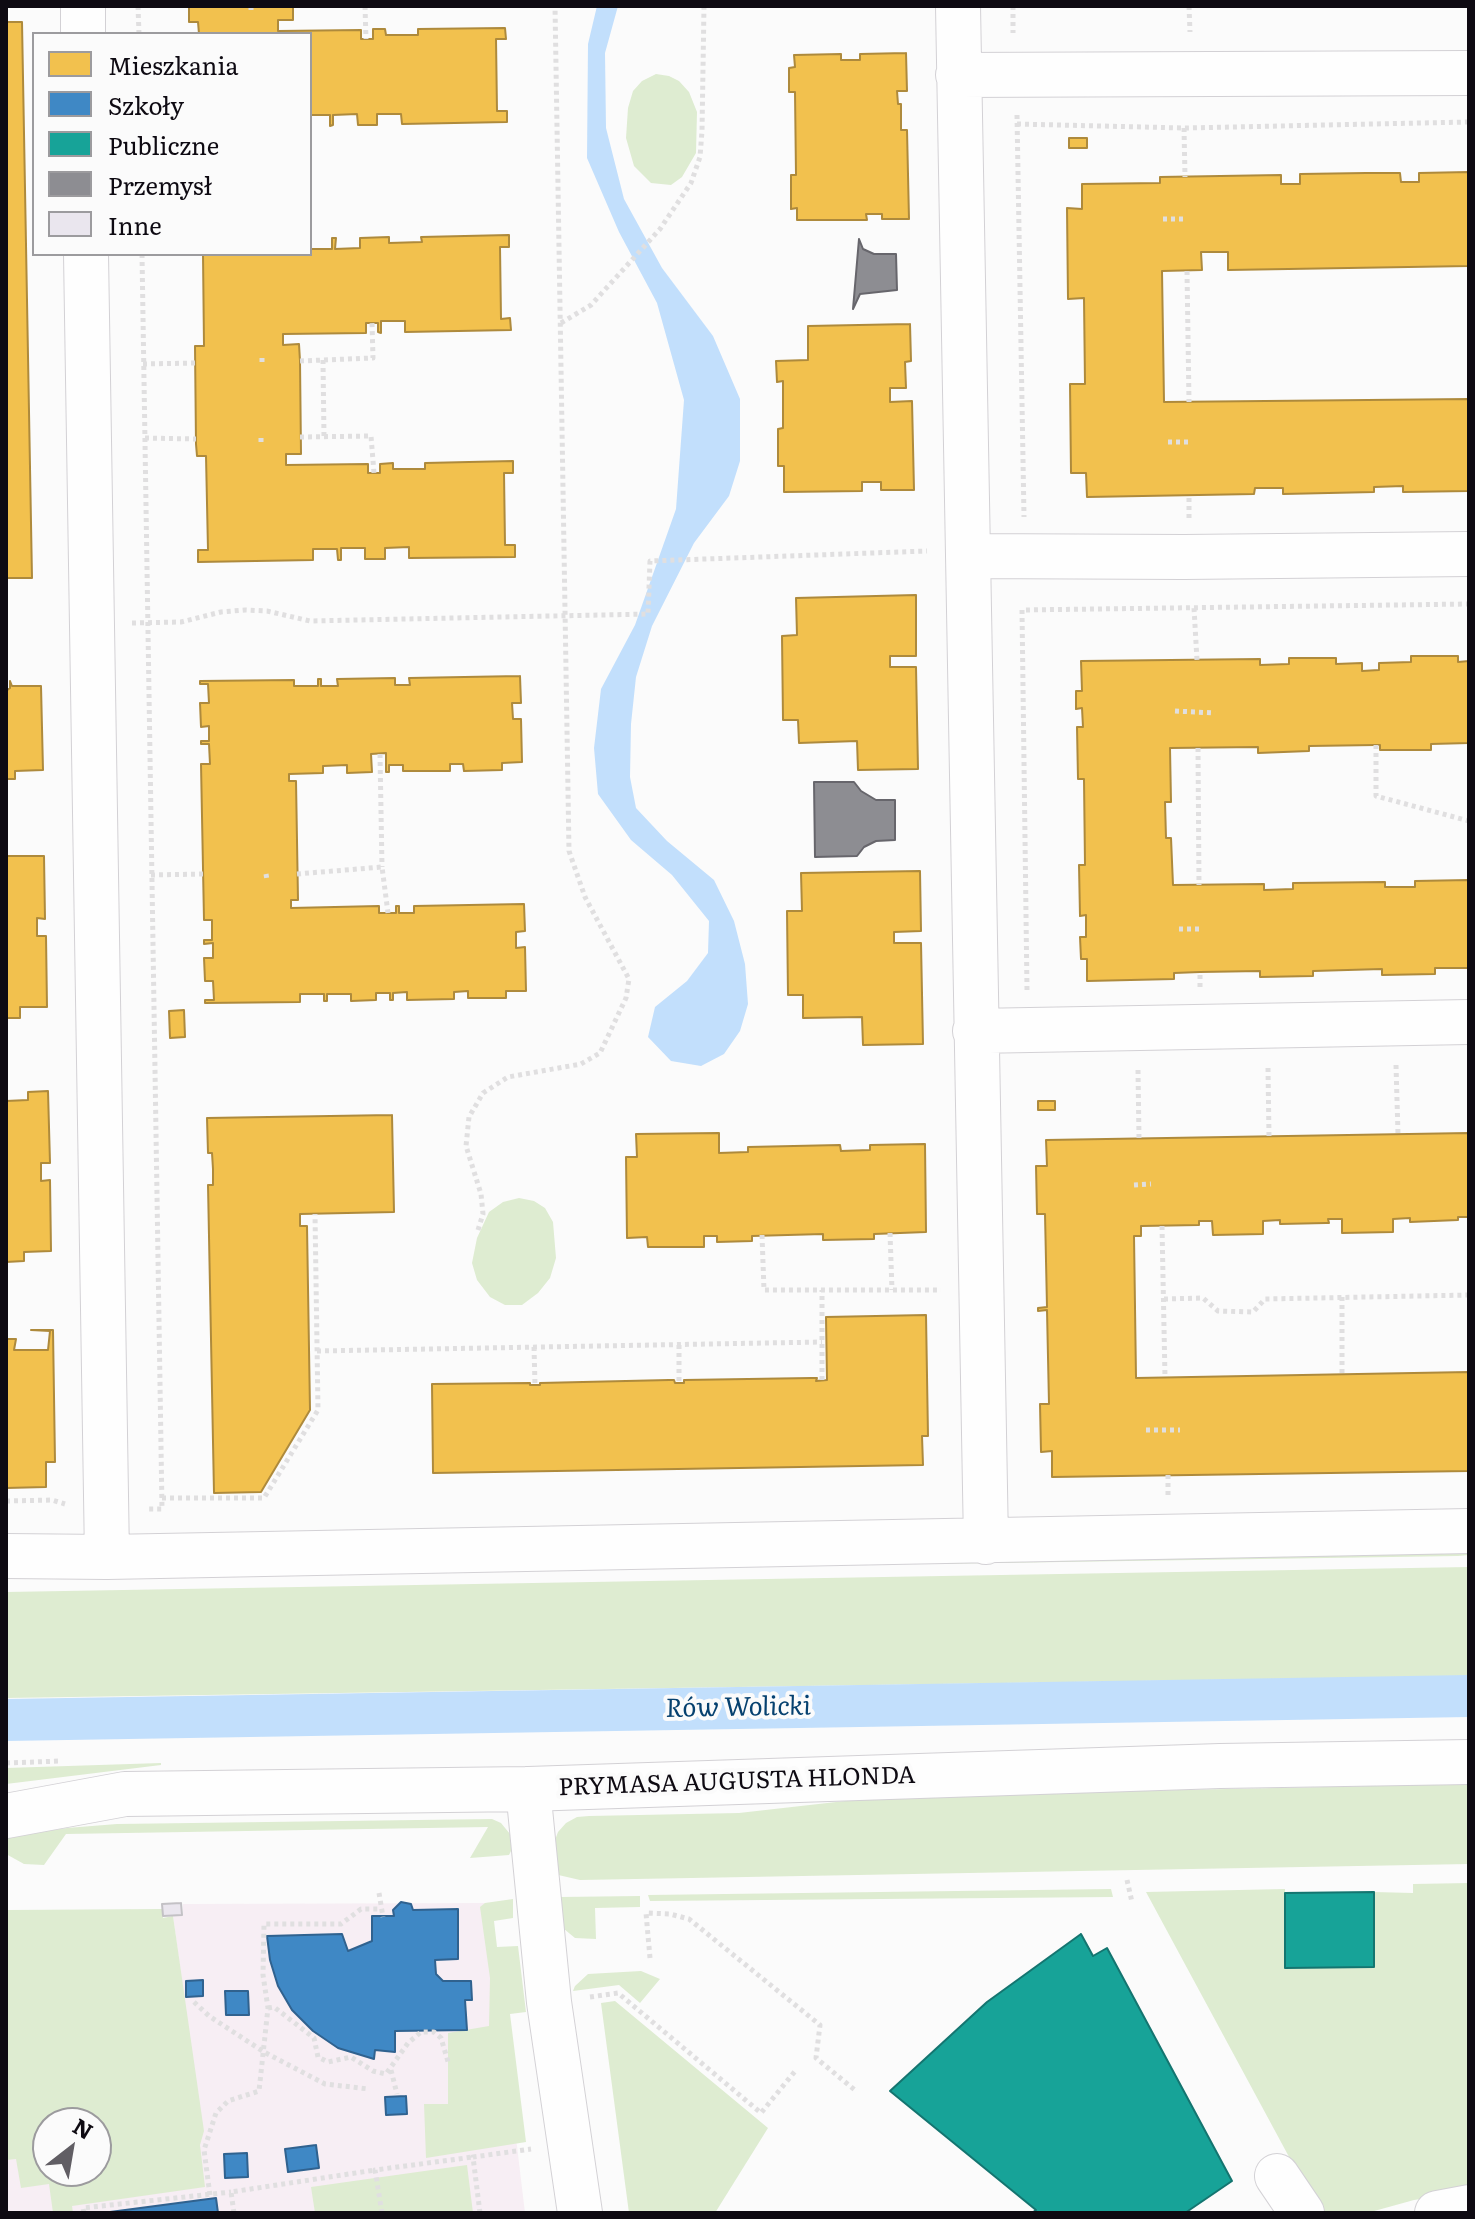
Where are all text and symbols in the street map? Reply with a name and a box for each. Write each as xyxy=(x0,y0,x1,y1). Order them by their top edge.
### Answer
legend xyxy=(32,32,312,256)
text: Mieszkania xyxy=(108,47,238,82)
text: Szkoły xyxy=(108,87,184,122)
text: Publiczne xyxy=(108,127,219,162)
text: Przemysł xyxy=(108,167,212,202)
text: Inne xyxy=(108,207,162,242)
water label: Rów Wolicki xyxy=(665,1691,811,1725)
street label: PRYMASA AUGUSTA HLONDA xyxy=(558,1761,916,1803)
north arrow xyxy=(32,2107,112,2187)
text: N xyxy=(67,2109,100,2147)

